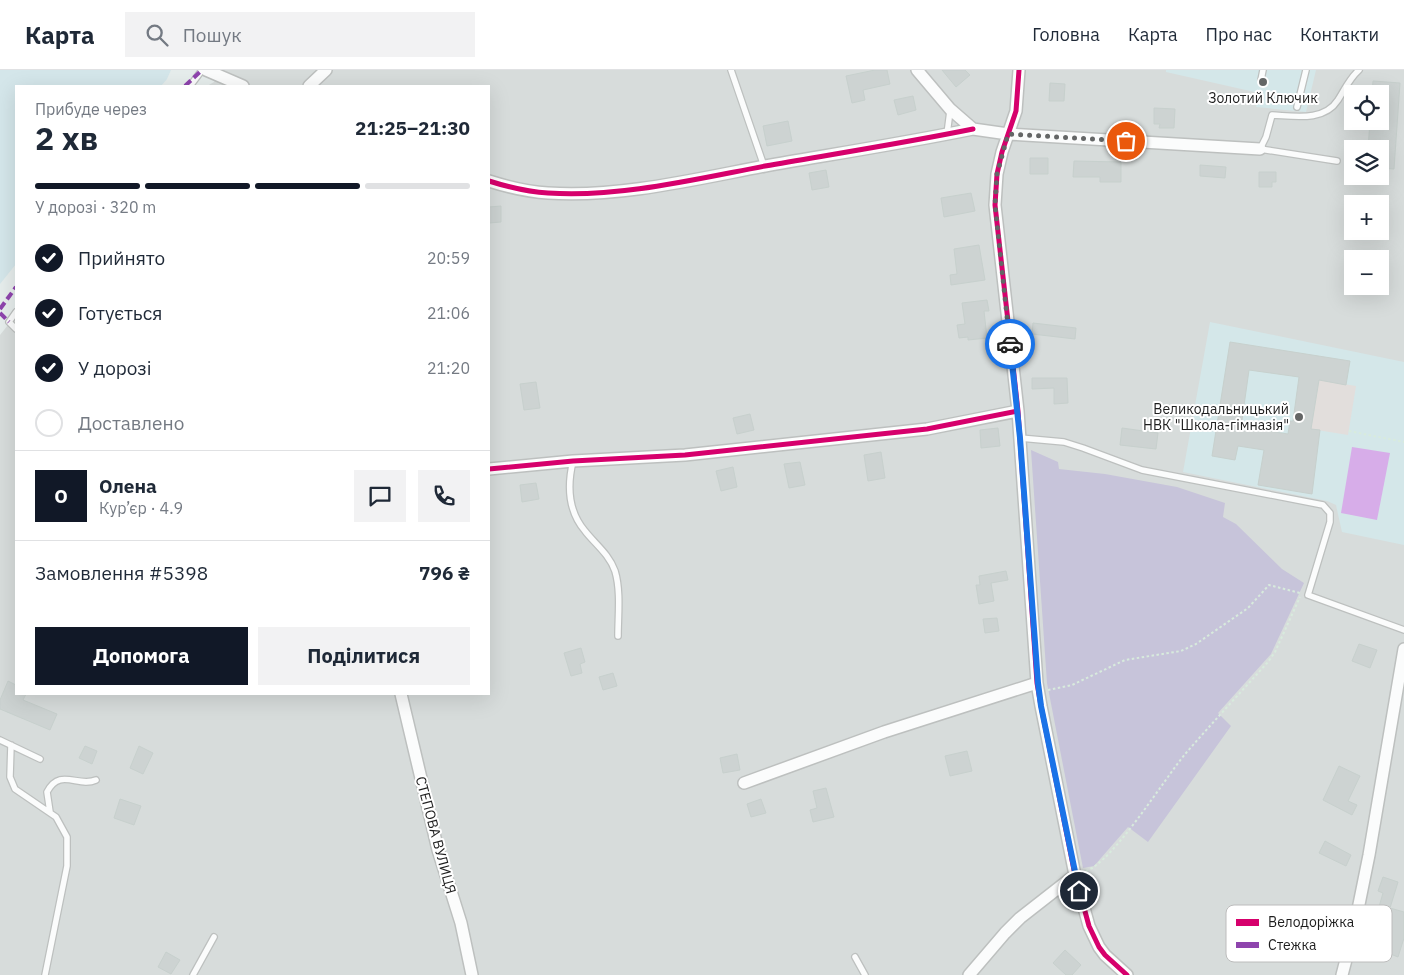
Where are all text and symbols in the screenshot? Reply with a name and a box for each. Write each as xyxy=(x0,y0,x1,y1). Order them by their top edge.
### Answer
search box xyxy=(125,12,475,57)
text: Карта xyxy=(25,19,95,51)
icon: search xyxy=(143,21,171,49)
text: Пошук xyxy=(183,23,242,47)
text: Головна xyxy=(1032,23,1100,46)
text: Карта xyxy=(1128,23,1178,46)
text: Про нас xyxy=(1206,23,1272,46)
text: Контакти xyxy=(1300,23,1379,46)
marker: Золотий Ключик xyxy=(1257,76,1269,88)
map controls xyxy=(1344,85,1389,295)
button: locate xyxy=(1344,85,1389,130)
place label: Золотий Ключик xyxy=(1208,89,1318,107)
text: Прибуде через xyxy=(35,99,147,119)
text: 21:25–21:30 xyxy=(355,116,470,140)
text: 2 хв xyxy=(35,117,98,159)
pin xyxy=(1105,120,1147,162)
icon: bag xyxy=(1112,127,1140,155)
button: layers xyxy=(1344,140,1389,185)
button: + xyxy=(1344,195,1389,240)
text: У дорозі · 320 m xyxy=(35,197,156,217)
icon: check xyxy=(35,244,63,272)
text: Прийнято xyxy=(78,246,165,270)
text: 20:59 xyxy=(427,248,470,268)
button: − xyxy=(1344,250,1389,295)
icon: check xyxy=(35,299,63,327)
text: Готується xyxy=(78,301,162,325)
text: 21:06 xyxy=(427,303,470,323)
courier xyxy=(985,319,1035,369)
icon: car xyxy=(996,330,1024,358)
icon: check xyxy=(35,354,63,382)
text: У дорозі xyxy=(78,356,152,380)
text: 21:20 xyxy=(427,358,470,378)
place label: Великодальницький НВК "Школа-гімназія" xyxy=(1143,400,1289,434)
text: Доставлено xyxy=(78,411,184,435)
marker: Великодальницький НВК "Школа-гімназія" xyxy=(1293,411,1305,423)
button: chat xyxy=(354,470,406,522)
button: phone xyxy=(418,470,470,522)
text: Олена xyxy=(99,474,157,498)
text: О xyxy=(54,484,68,508)
text: Кур’єр · 4.9 xyxy=(99,498,183,518)
text: Замовлення #5398 xyxy=(35,561,208,585)
text: 796 ₴ xyxy=(419,561,470,585)
button: Допомога xyxy=(35,627,248,685)
button: Поділитися xyxy=(258,627,470,685)
street label: СТЕПОВА ВУЛИЦЯ xyxy=(412,774,460,896)
pin xyxy=(1058,870,1100,912)
icon: home xyxy=(1065,877,1093,905)
legend xyxy=(1226,905,1392,962)
text: Велодоріжка xyxy=(1268,913,1355,931)
text: Стежка xyxy=(1268,936,1317,954)

